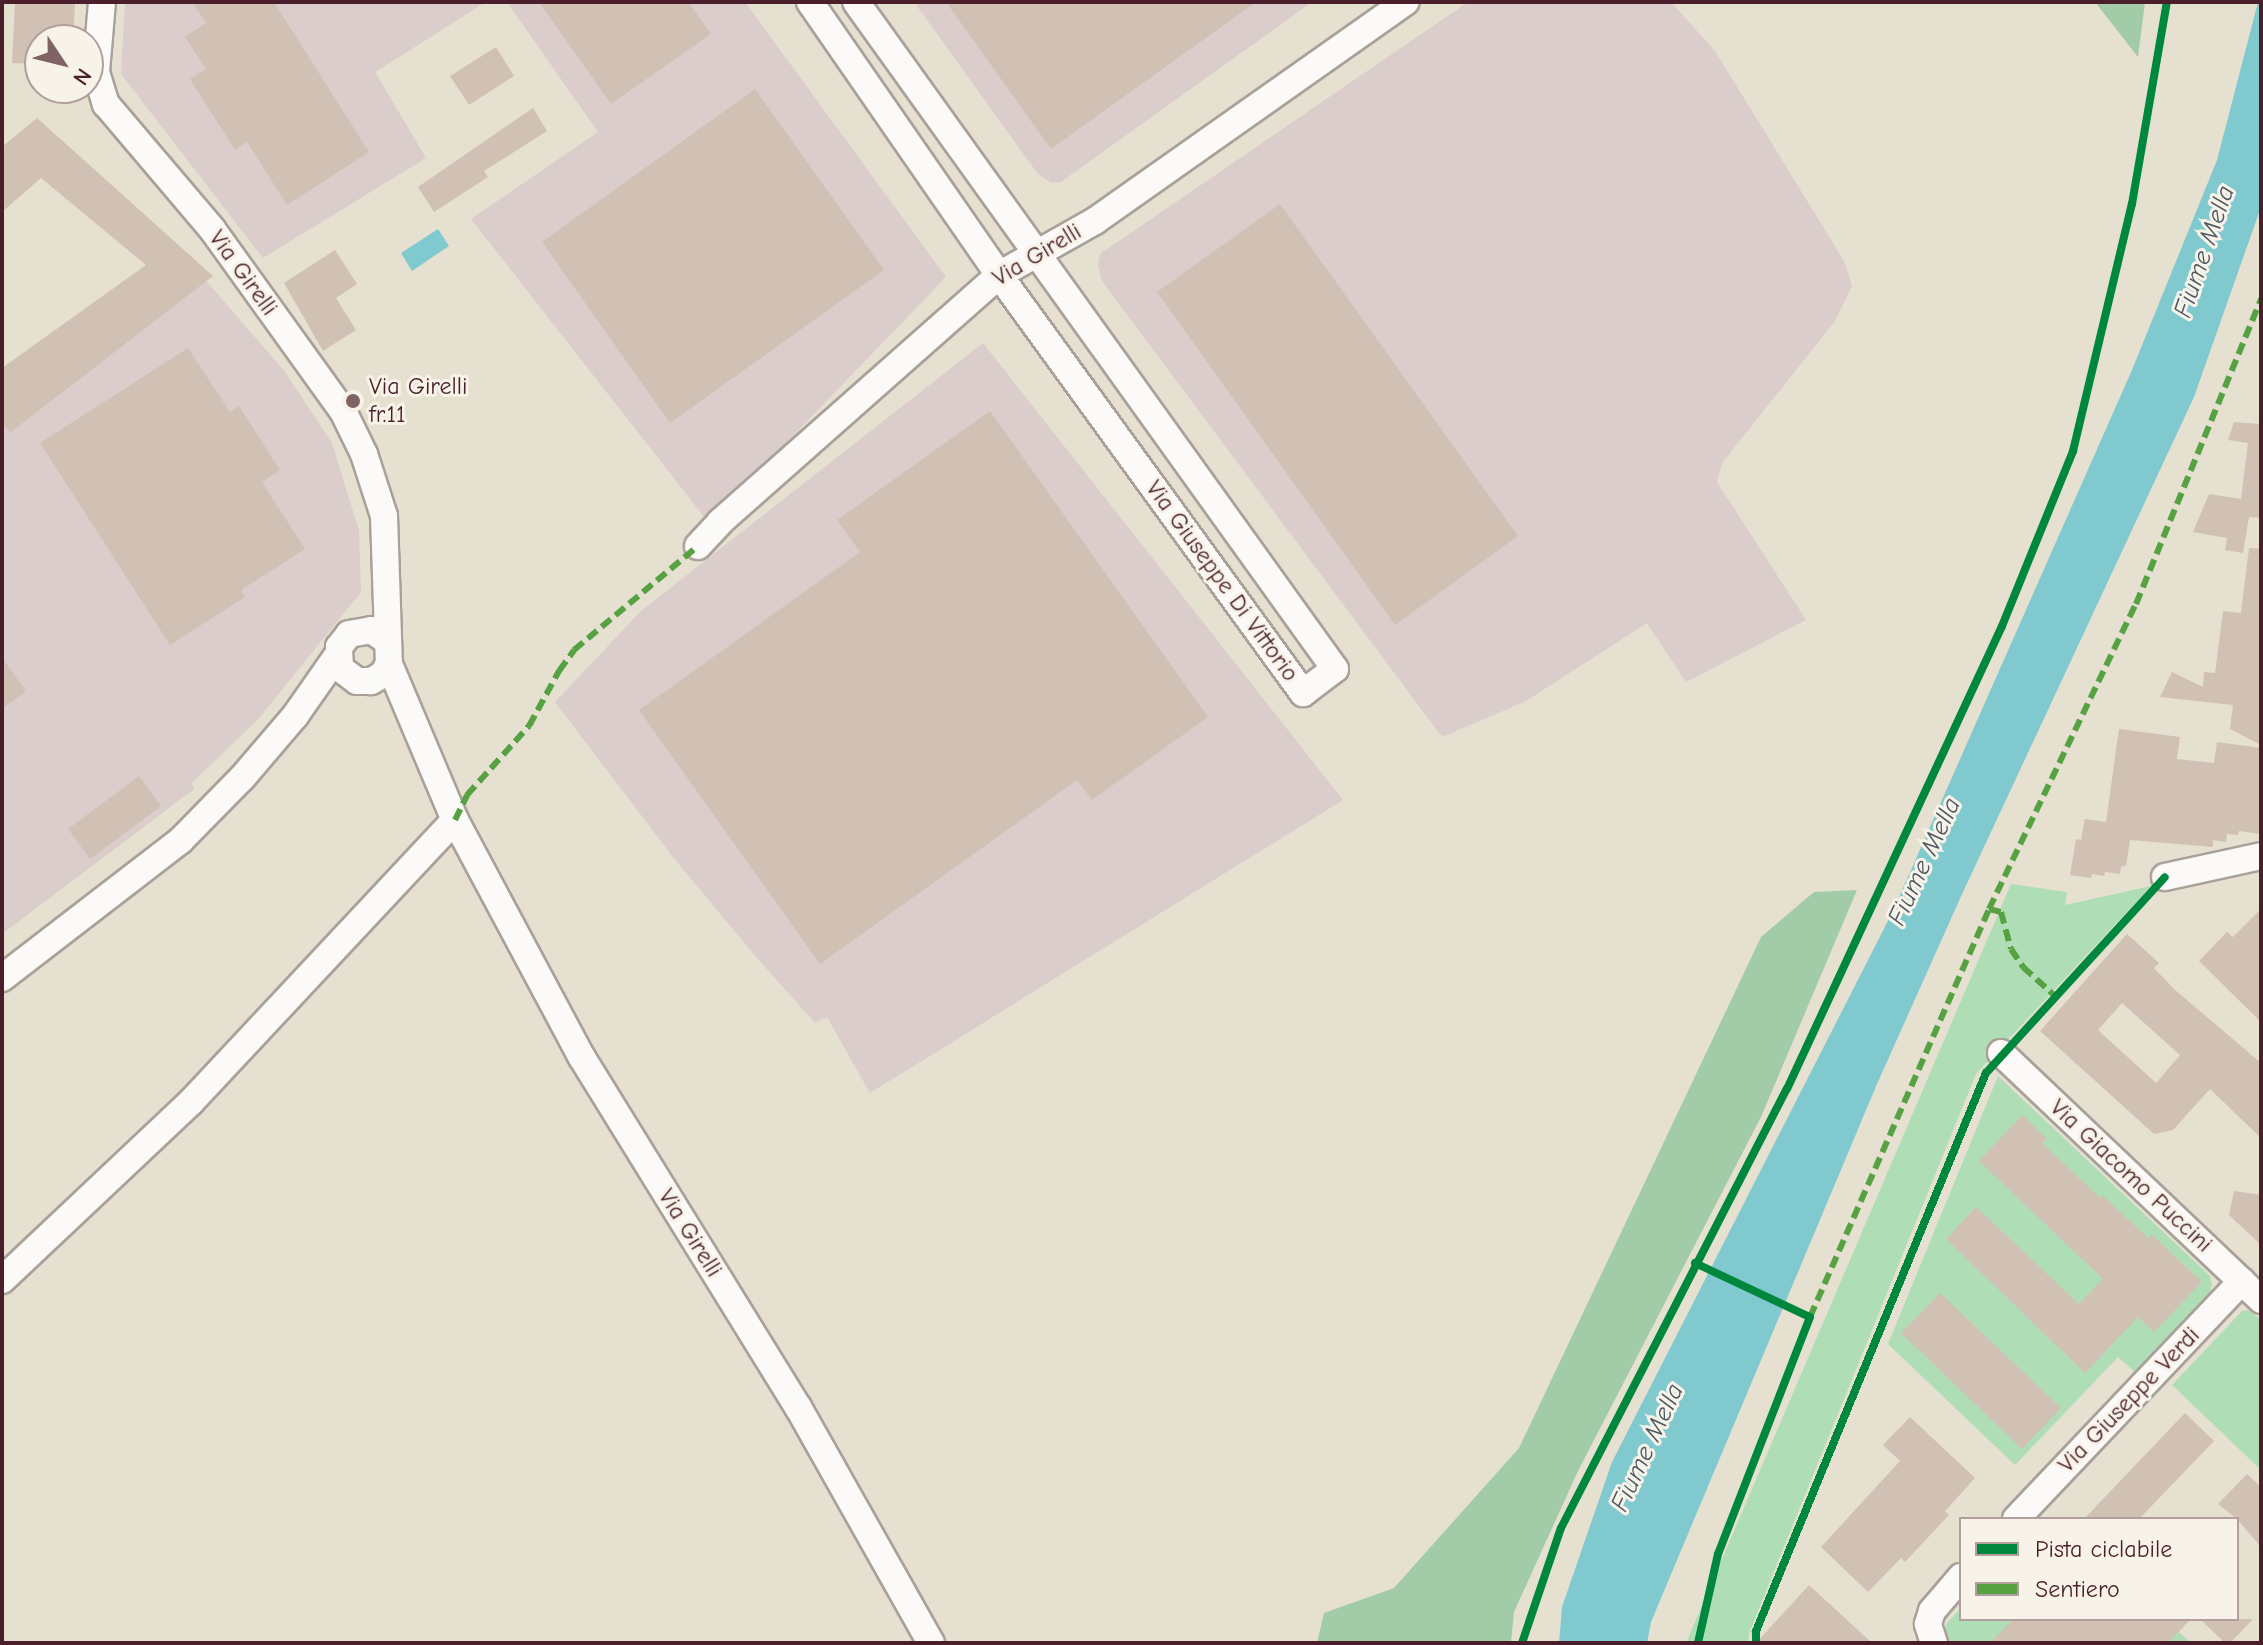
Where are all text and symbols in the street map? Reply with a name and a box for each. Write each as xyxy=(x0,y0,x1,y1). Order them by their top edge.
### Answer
north arrow xyxy=(24,24,104,104)
text: N xyxy=(67,63,97,90)
water label: Fiume Mella xyxy=(2168,182,2242,322)
street label: Via Girelli xyxy=(987,217,1087,293)
street label: Via Girelli xyxy=(202,225,284,321)
place label: Via Girelli fr.11 xyxy=(369,373,467,429)
marker: Via Girelli fr.11 xyxy=(344,392,362,410)
street label: Via Giuseppe Di Vittorio xyxy=(1139,475,1305,687)
water label: Fiume Mella xyxy=(1882,793,1968,931)
street label: Via Giacomo Puccini xyxy=(2044,1093,2218,1259)
street label: Via Girelli xyxy=(652,1184,728,1282)
street label: Via Giuseppe Verdi xyxy=(2052,1321,2206,1479)
water label: Fiume Mella xyxy=(1605,1379,1691,1517)
legend xyxy=(1959,1517,2239,1621)
text: Pista ciclabile xyxy=(2035,1535,2172,1563)
text: Sentiero xyxy=(2035,1575,2120,1603)

